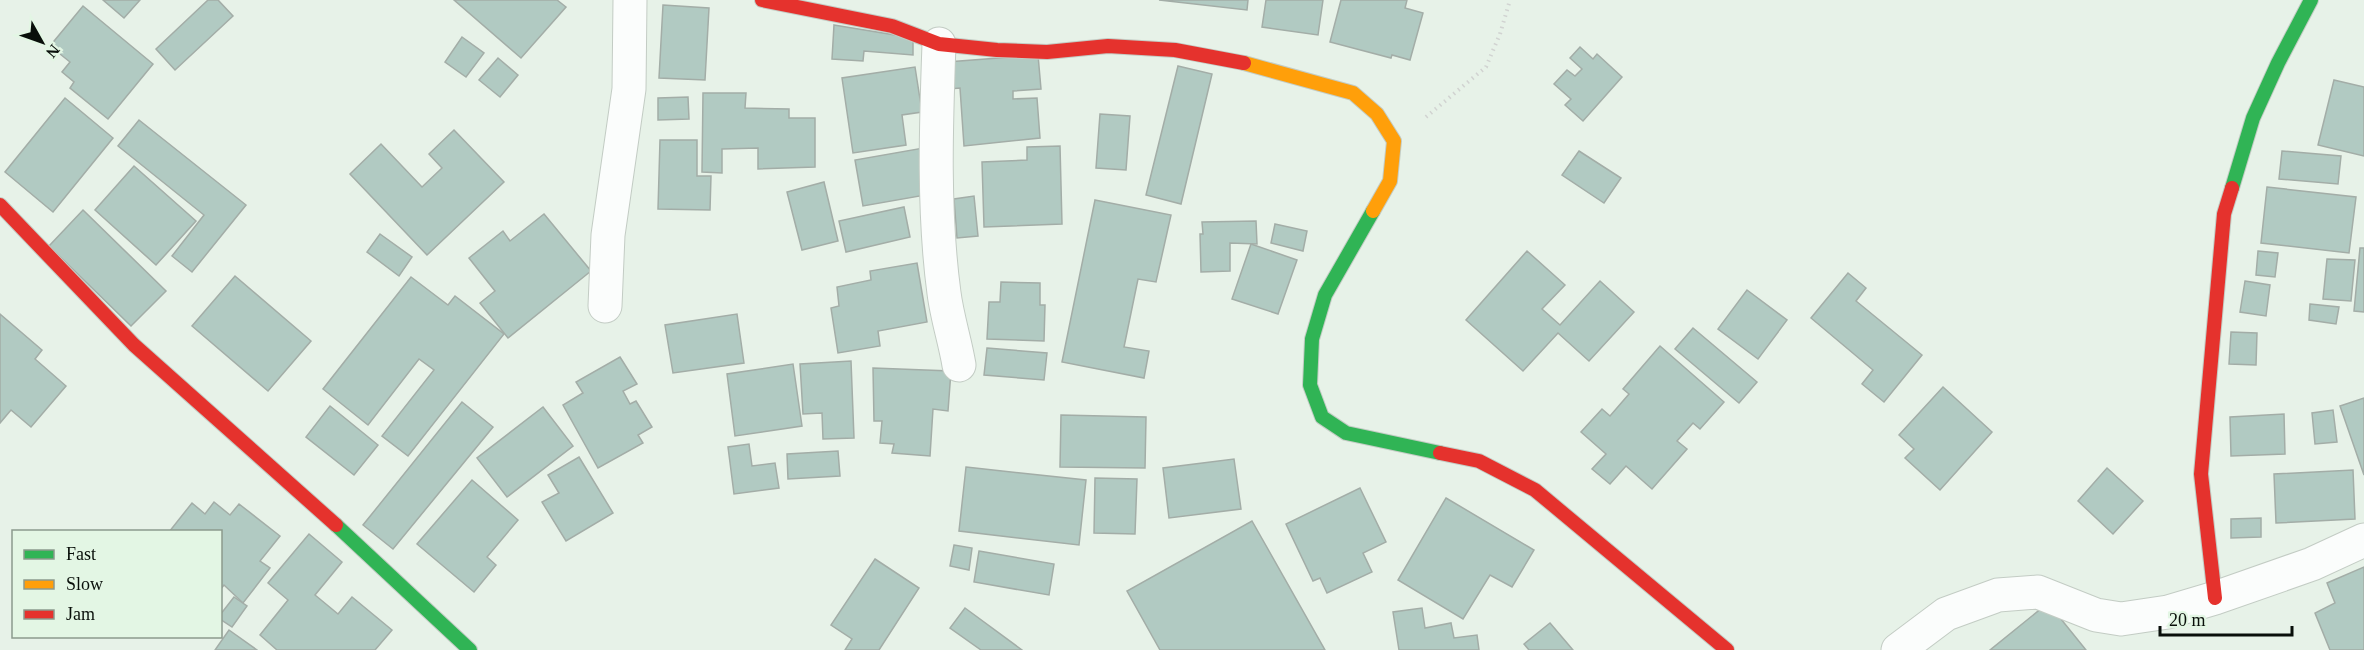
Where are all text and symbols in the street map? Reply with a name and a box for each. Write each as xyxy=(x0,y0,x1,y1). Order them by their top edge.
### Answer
north arrow xyxy=(12,12,72,72)
text: N xyxy=(43,41,63,62)
legend xyxy=(12,530,222,638)
text: Fast xyxy=(66,544,96,564)
text: Slow xyxy=(66,574,103,594)
scale bar xyxy=(2160,599,2292,637)
text: Jam xyxy=(66,604,95,624)
text: 20 m xyxy=(2169,610,2206,630)

